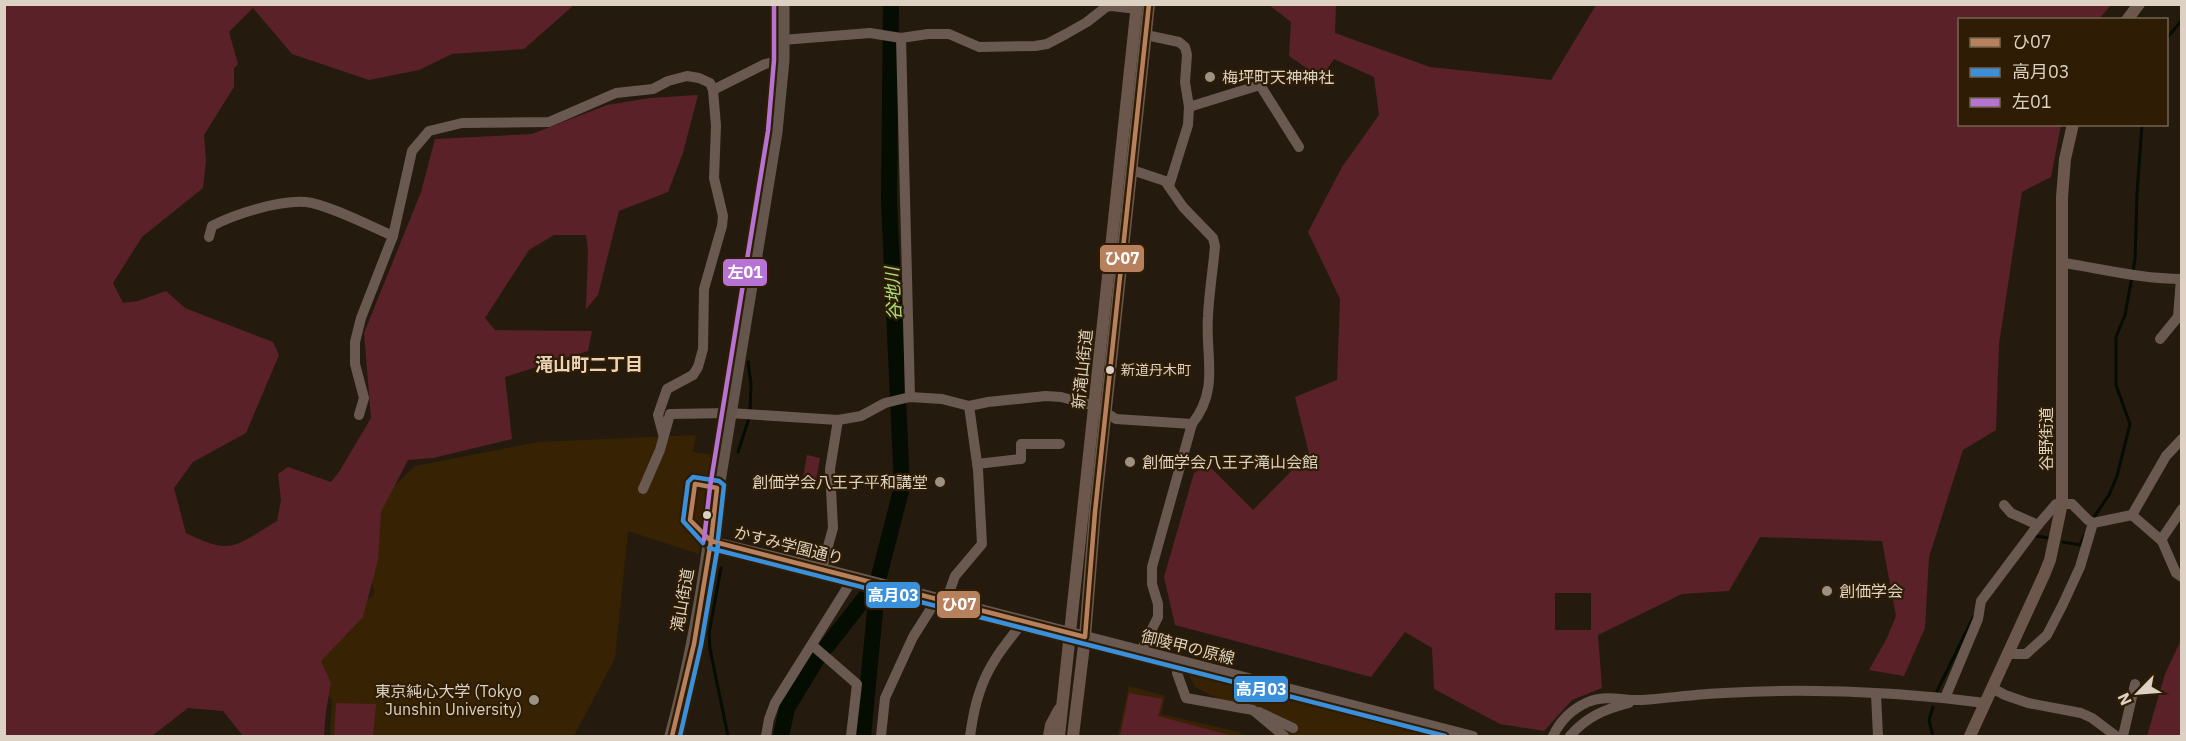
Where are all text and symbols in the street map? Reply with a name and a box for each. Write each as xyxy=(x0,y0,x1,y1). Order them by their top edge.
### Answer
legend xyxy=(1958,18,2168,126)
text: ひ07 xyxy=(2012,30,2052,53)
text: 高月03 xyxy=(2012,60,2070,83)
place label: 梅坪町天神神社 xyxy=(1222,67,1334,87)
marker: 梅坪町天神神社 xyxy=(1203,70,1217,84)
text: 左01 xyxy=(2012,90,2052,113)
line badge: ひ07 xyxy=(1099,244,1145,273)
text: ひ07 xyxy=(1104,248,1140,268)
line badge: 左01 xyxy=(722,258,768,287)
text: 左01 xyxy=(727,262,763,282)
water label: 谷地川 xyxy=(880,264,906,322)
street label: 新滝山街道 xyxy=(1068,328,1096,410)
district label: 滝山町二丁目 xyxy=(535,353,643,376)
place label: 新道丹木町 xyxy=(1121,361,1191,379)
marker: 新道丹木町 xyxy=(1104,364,1116,376)
street label: 谷野街道 xyxy=(2036,407,2056,471)
place label: 創価学会八王子滝山会館 xyxy=(1142,452,1318,472)
marker: 創価学会八王子滝山会館 xyxy=(1123,455,1137,469)
place label: 創価学会八王子平和講堂 xyxy=(752,472,928,492)
marker: 創価学会八王子平和講堂 xyxy=(933,475,947,489)
unlabelled marker xyxy=(701,509,713,521)
street label: かすみ学園通り xyxy=(732,522,846,568)
street label: 滝山街道 xyxy=(667,567,697,633)
line badge: 高月03 xyxy=(865,581,921,609)
place label: 創価学会 xyxy=(1839,581,1903,601)
marker: 創価学会 xyxy=(1820,584,1834,598)
text: 高月03 xyxy=(867,585,919,605)
line badge: ひ07 xyxy=(936,590,981,619)
text: ひ07 xyxy=(941,594,977,614)
street label: 御陵甲の原線 xyxy=(1139,626,1237,668)
north arrow xyxy=(2108,663,2168,723)
line badge: 高月03 xyxy=(1233,675,1289,703)
text: 高月03 xyxy=(1235,679,1287,699)
place label: 東京純心大学 (Tokyo Junshin University) xyxy=(374,681,522,719)
text: N xyxy=(2113,690,2136,709)
marker: 東京純心大学 (Tokyo Junshin University) xyxy=(527,693,541,707)

